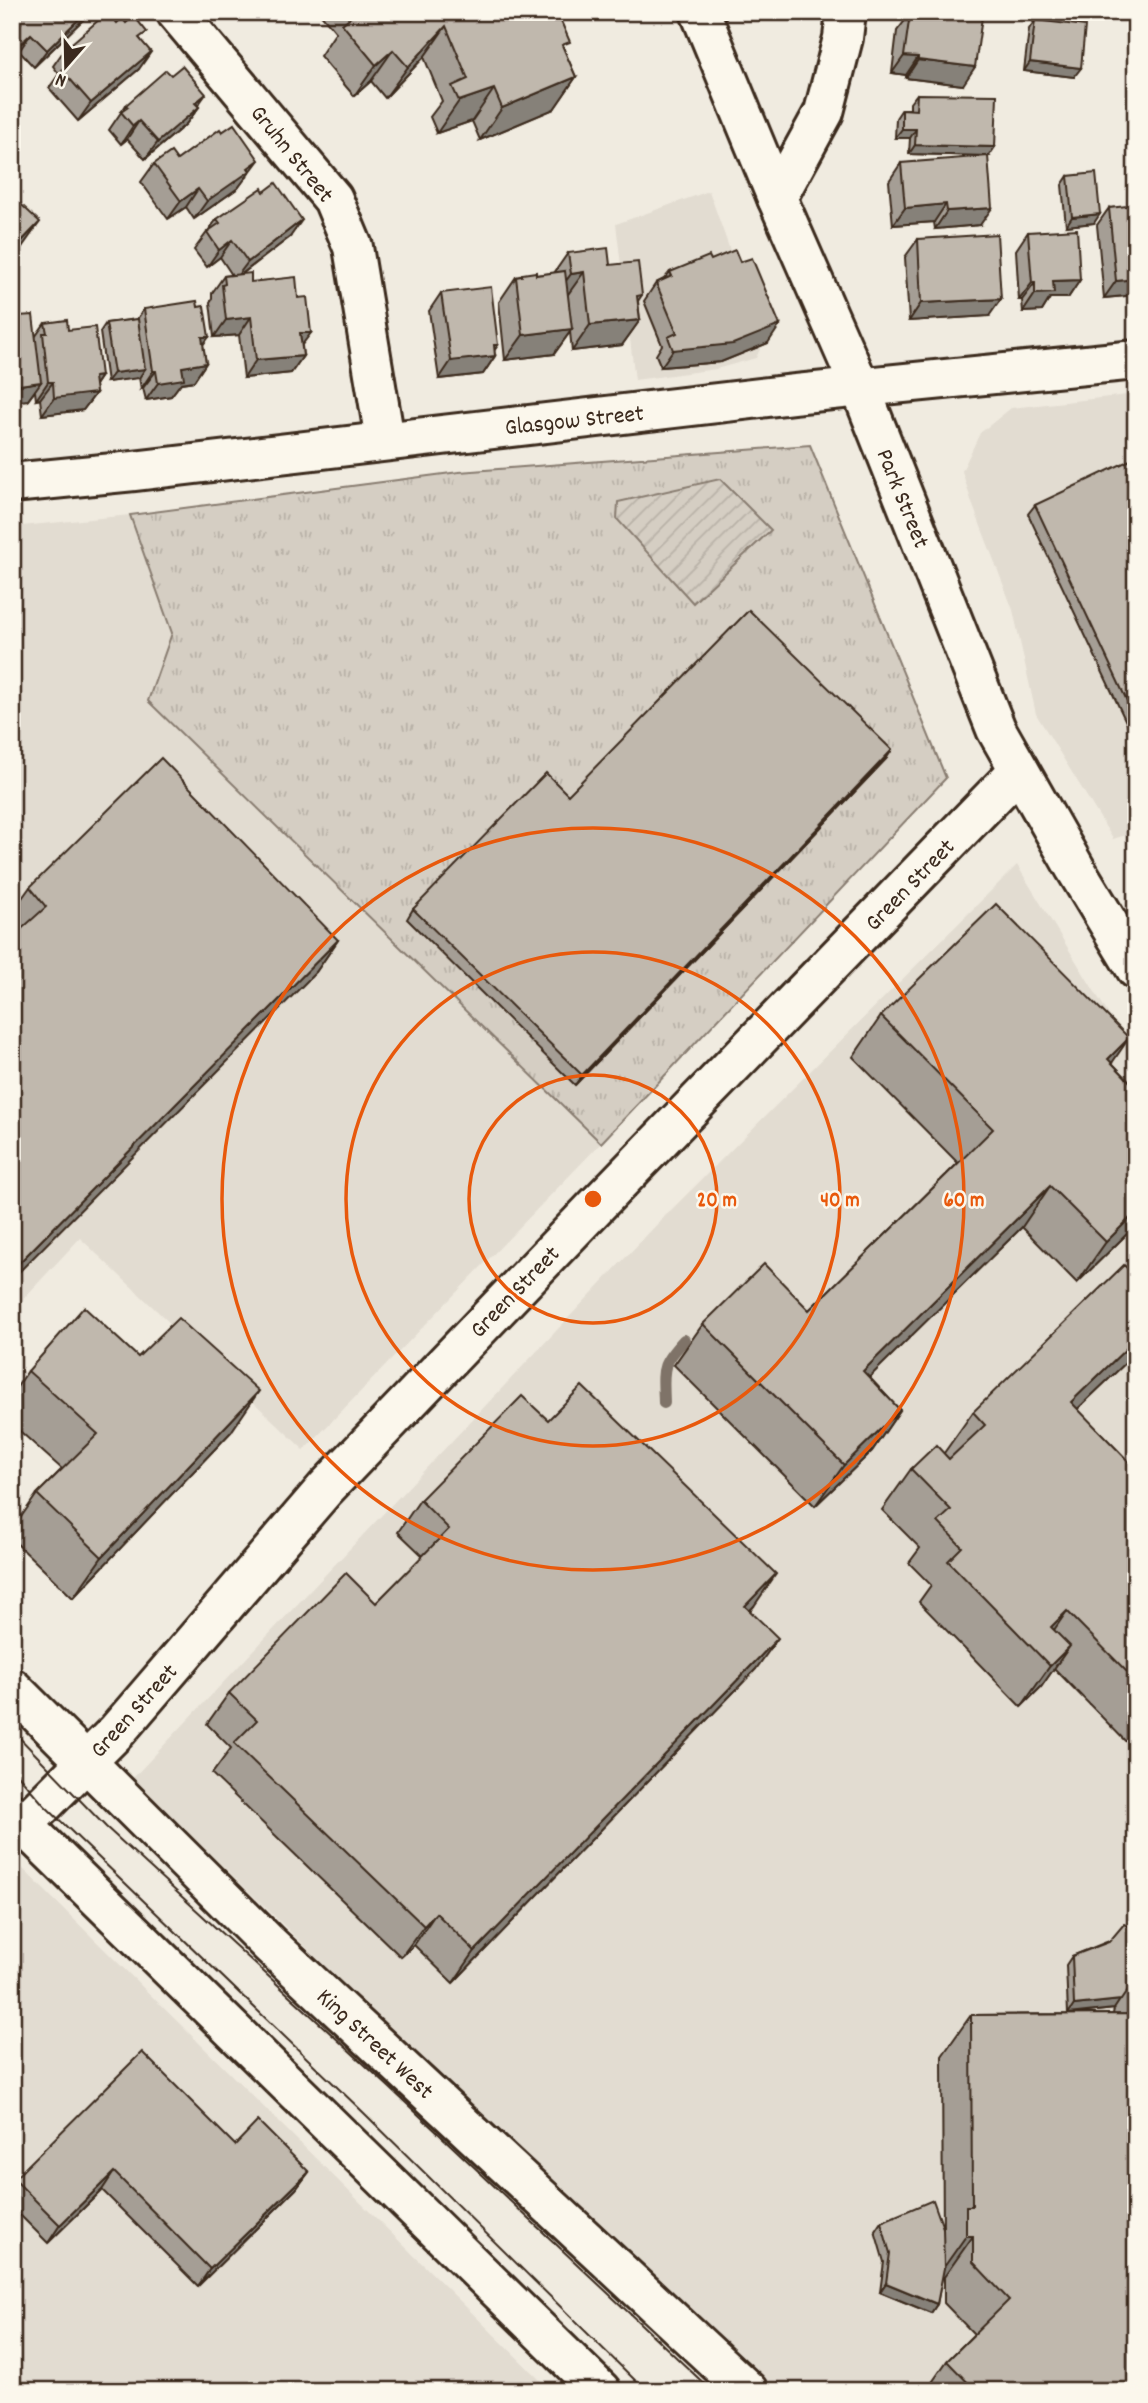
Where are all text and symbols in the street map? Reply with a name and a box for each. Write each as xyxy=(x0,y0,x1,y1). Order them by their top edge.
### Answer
north arrow xyxy=(32,32,102,102)
text: N xyxy=(52,64,70,93)
street label: Gruhn Street xyxy=(241,99,341,211)
street label: Glasgow Street xyxy=(503,398,646,446)
street label: Park Street xyxy=(866,444,937,554)
street label: Green Street xyxy=(858,832,964,940)
centre of rings xyxy=(581,1187,605,1211)
text: 20 m xyxy=(697,1187,737,1217)
text: 40 m xyxy=(820,1187,860,1217)
text: 60 m xyxy=(944,1187,984,1217)
street label: Green Street xyxy=(463,1239,569,1347)
street label: Green Street xyxy=(83,1657,187,1767)
street label: King Street West xyxy=(308,1982,440,2109)

